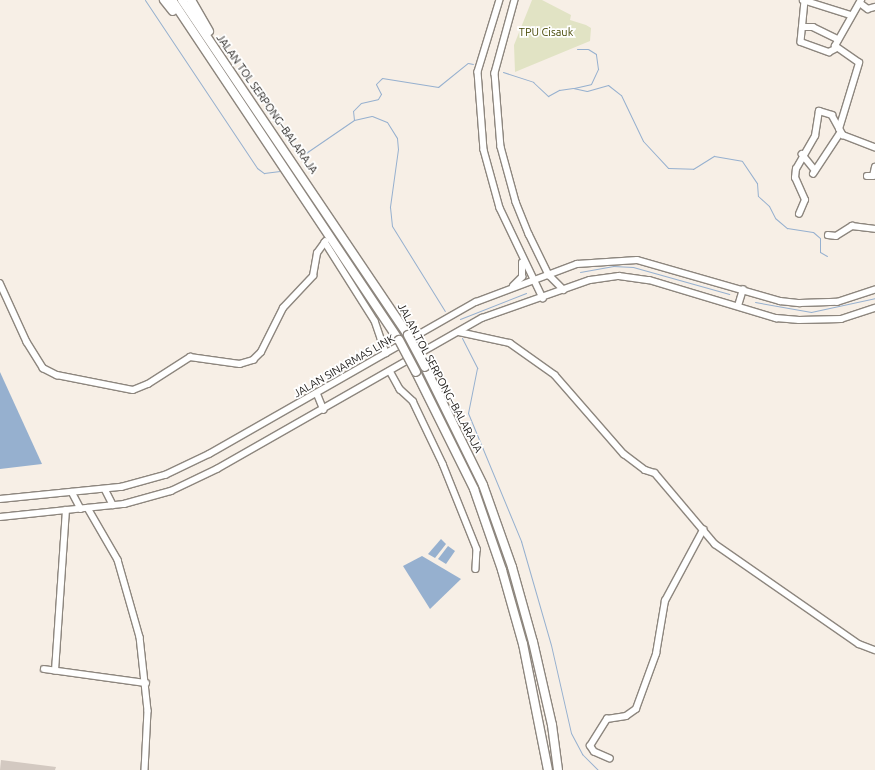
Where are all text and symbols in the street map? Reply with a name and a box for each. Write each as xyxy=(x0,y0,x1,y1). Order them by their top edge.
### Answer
park label: TPU Cisauk xyxy=(519,25,573,39)
street label: JALAN TOL SERPONG–BALARAJA xyxy=(214,32,320,176)
street label: JALAN TOL SERPONG–BALARAJA xyxy=(395,301,485,455)
street label: JALAN SINARMAS LINK xyxy=(291,332,397,400)

